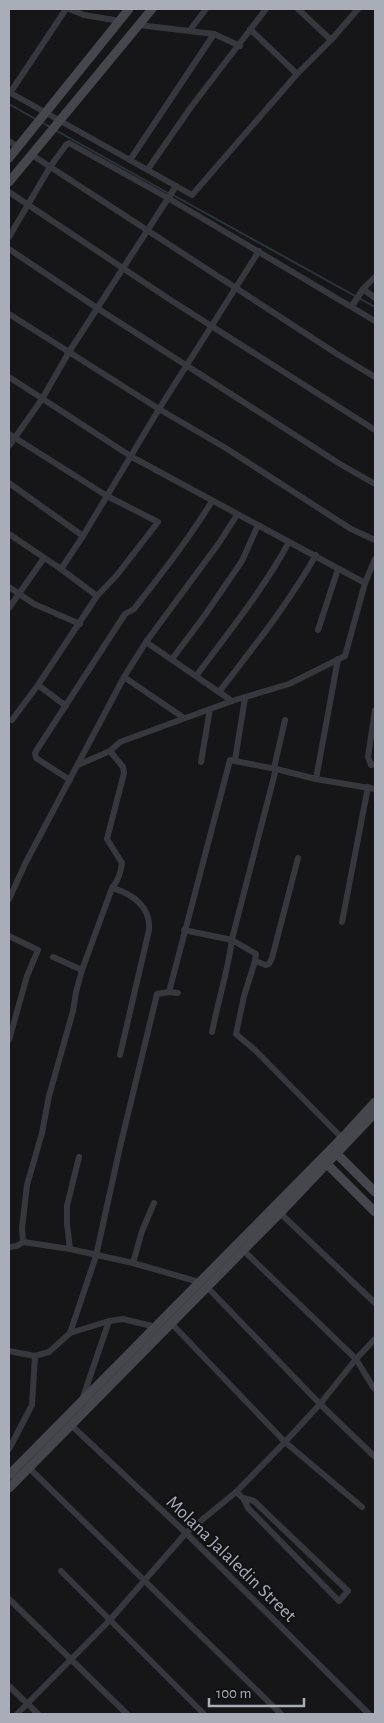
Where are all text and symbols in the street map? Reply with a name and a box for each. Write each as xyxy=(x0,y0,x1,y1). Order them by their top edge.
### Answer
street label: Molana Jalaledin Street xyxy=(162,1492,300,1626)
scale bar xyxy=(209,1676,304,1708)
text: 100 m xyxy=(216,1686,251,1701)

